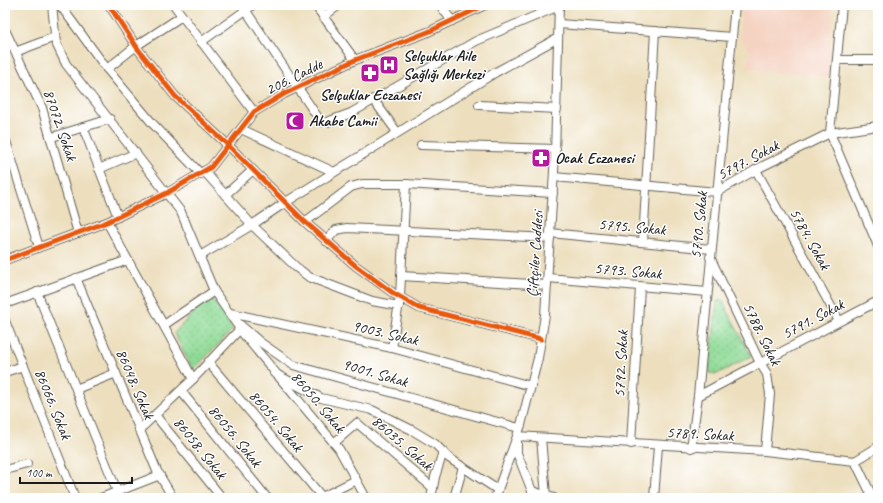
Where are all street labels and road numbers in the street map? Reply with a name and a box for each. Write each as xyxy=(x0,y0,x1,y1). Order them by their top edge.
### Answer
street label: 206. Cadde xyxy=(262,53,327,100)
street label: 87072. Sokak xyxy=(38,87,82,165)
street label: 5797. Sokak xyxy=(714,135,783,185)
street label: 5790. Sokak xyxy=(686,189,713,259)
street label: 5784. Sokak xyxy=(785,205,836,274)
street label: Çiftçiler Caddesi xyxy=(522,208,548,298)
street label: 5795. Sokak xyxy=(598,214,667,240)
street label: 5793. Sokak xyxy=(594,258,663,284)
street label: 5791. Sokak xyxy=(779,294,848,344)
street label: 5788. Sokak xyxy=(738,299,786,370)
street label: 9003. Sokak xyxy=(350,316,421,351)
street label: 5792. Sokak xyxy=(609,329,633,398)
street label: 86048. Sokak xyxy=(111,346,159,423)
street label: 9001. Sokak xyxy=(340,354,411,392)
street label: 86066. Sokak xyxy=(30,366,77,443)
street label: 86050. Sokak xyxy=(286,367,350,438)
street label: 86054. Sokak xyxy=(244,386,308,457)
street label: 86056. Sokak xyxy=(204,401,267,472)
street label: 86035. Sokak xyxy=(367,411,438,476)
street label: 86058. Sokak xyxy=(169,413,232,484)
street label: 5789. Sokak xyxy=(666,422,735,446)

